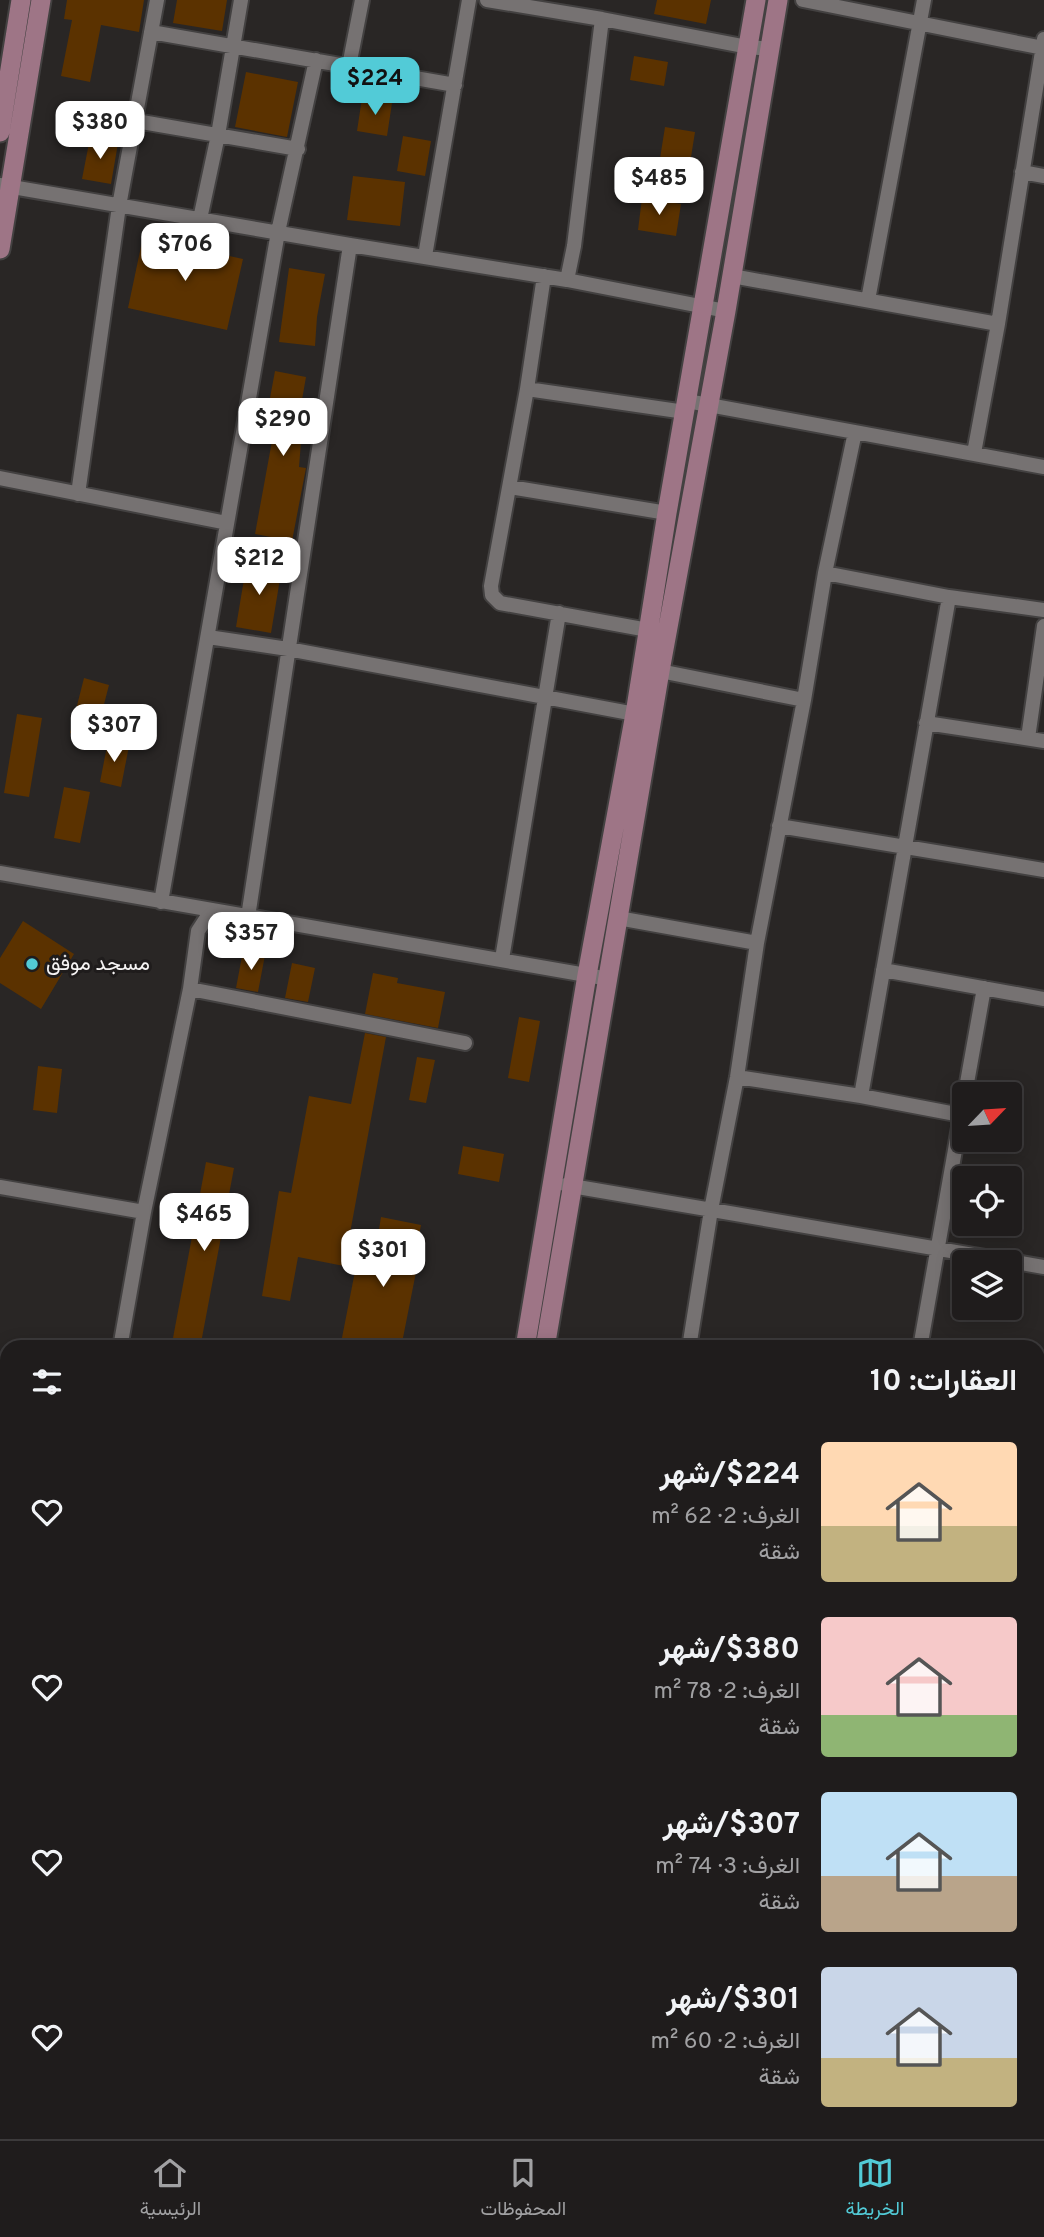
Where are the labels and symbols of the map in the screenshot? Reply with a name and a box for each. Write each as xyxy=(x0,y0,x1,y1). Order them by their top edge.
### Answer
pin: $224 xyxy=(334,58,416,117)
pin: $380 xyxy=(59,102,141,161)
pin: $485 xyxy=(618,158,700,217)
pin: $706 xyxy=(144,224,226,283)
pin: $290 xyxy=(242,398,324,458)
pin: $212 xyxy=(218,538,300,597)
pin: $307 xyxy=(73,704,155,764)
pin: $357 xyxy=(210,912,292,972)
place label: مسجد موفق xyxy=(46,951,150,978)
marker: مسجد موفق xyxy=(24,956,40,972)
north arrow xyxy=(952,1082,1022,1152)
pin: $465 xyxy=(163,1194,245,1253)
pin: $301 xyxy=(342,1230,424,1289)

